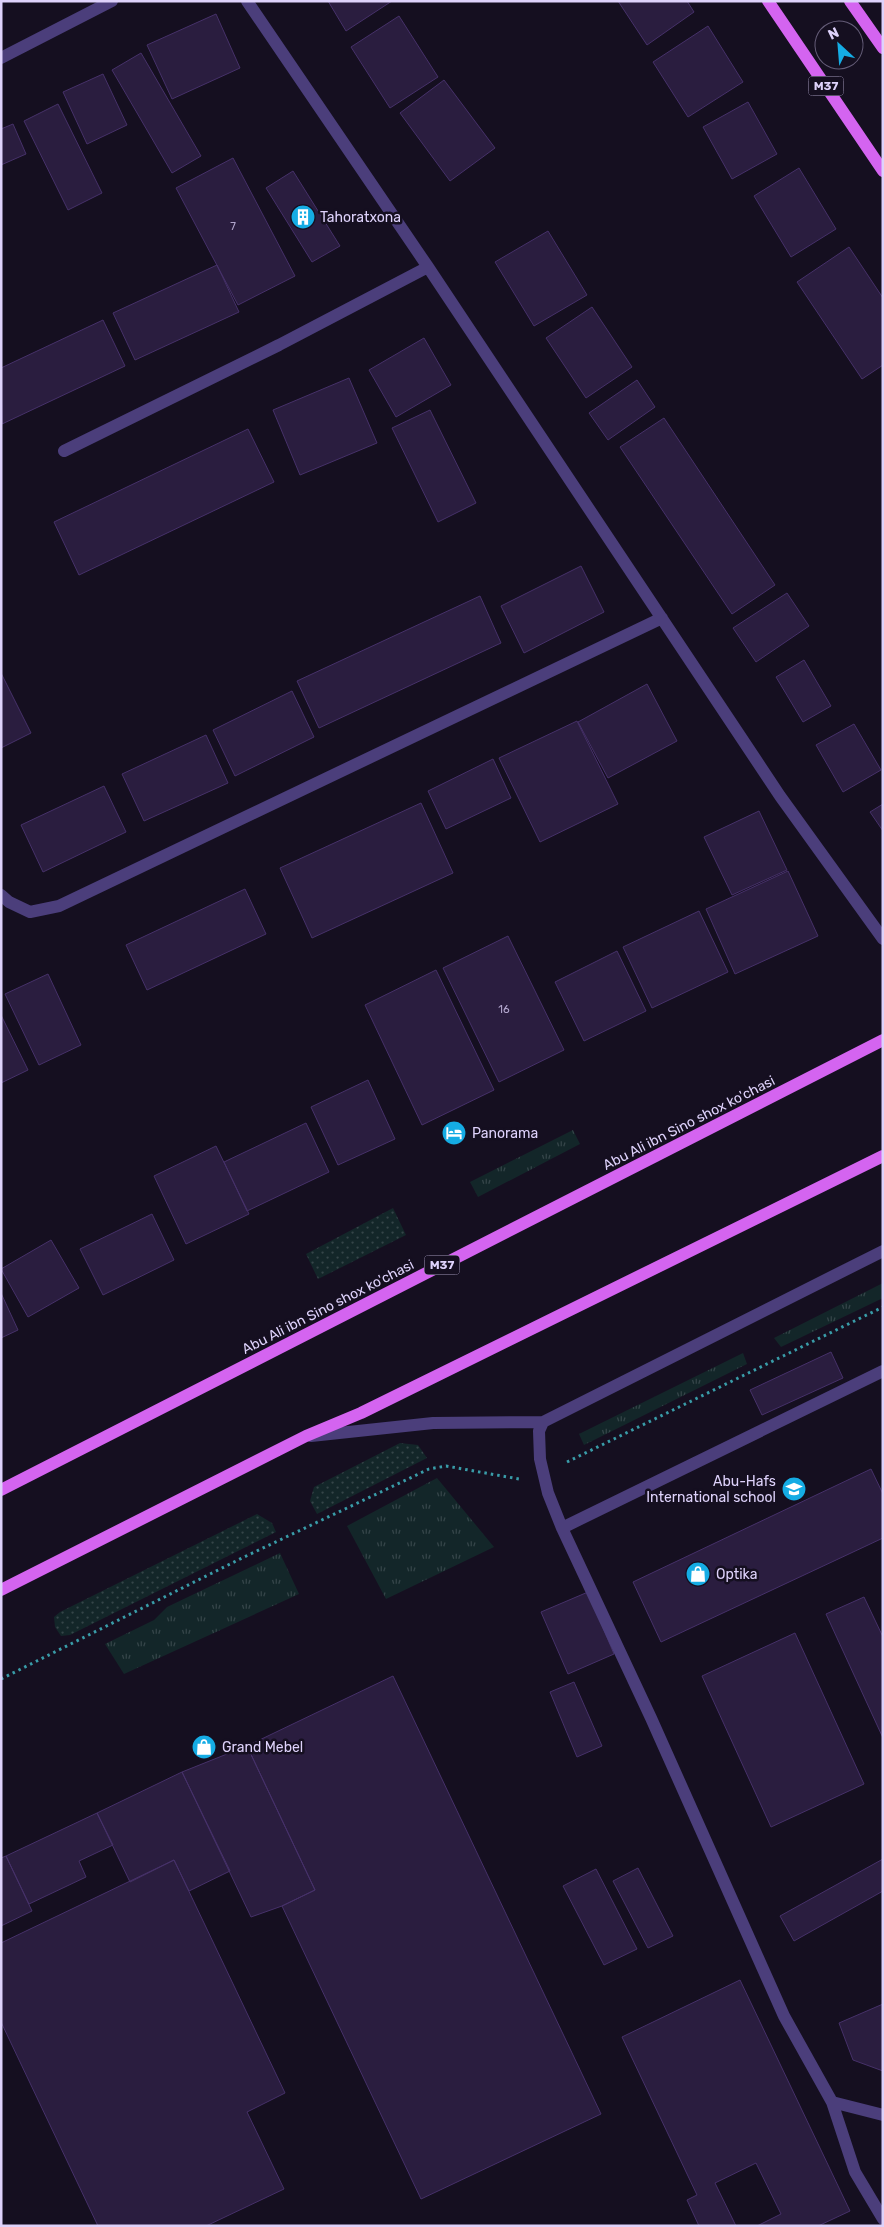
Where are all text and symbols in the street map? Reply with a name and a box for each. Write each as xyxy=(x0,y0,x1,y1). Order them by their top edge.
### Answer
north arrow xyxy=(814,20,864,70)
text: N xyxy=(825,24,842,44)
road number: M37 xyxy=(808,76,844,95)
building icon: Tahoratxona xyxy=(290,204,316,230)
place label: Tahoratxona xyxy=(320,209,401,226)
house number: 7 xyxy=(230,220,236,233)
house number: 16 xyxy=(498,1003,510,1016)
street label: Abu Ali ibn Sino shox ko'chasi xyxy=(600,1072,778,1174)
hotel icon: Panorama xyxy=(441,1120,467,1146)
place label: Panorama xyxy=(472,1125,538,1142)
street label: Abu Ali ibn Sino shox ko'chasi xyxy=(239,1256,417,1358)
road number: M37 xyxy=(424,1256,460,1274)
place label: Abu-Hafs International school xyxy=(646,1473,776,1506)
school or university icon: Abu-Hafs International school xyxy=(781,1476,807,1502)
shop icon: Optika xyxy=(685,1561,711,1587)
place label: Optika xyxy=(716,1566,757,1583)
shop icon: Grand Mebel xyxy=(191,1734,217,1760)
place label: Grand Mebel xyxy=(222,1739,303,1756)

